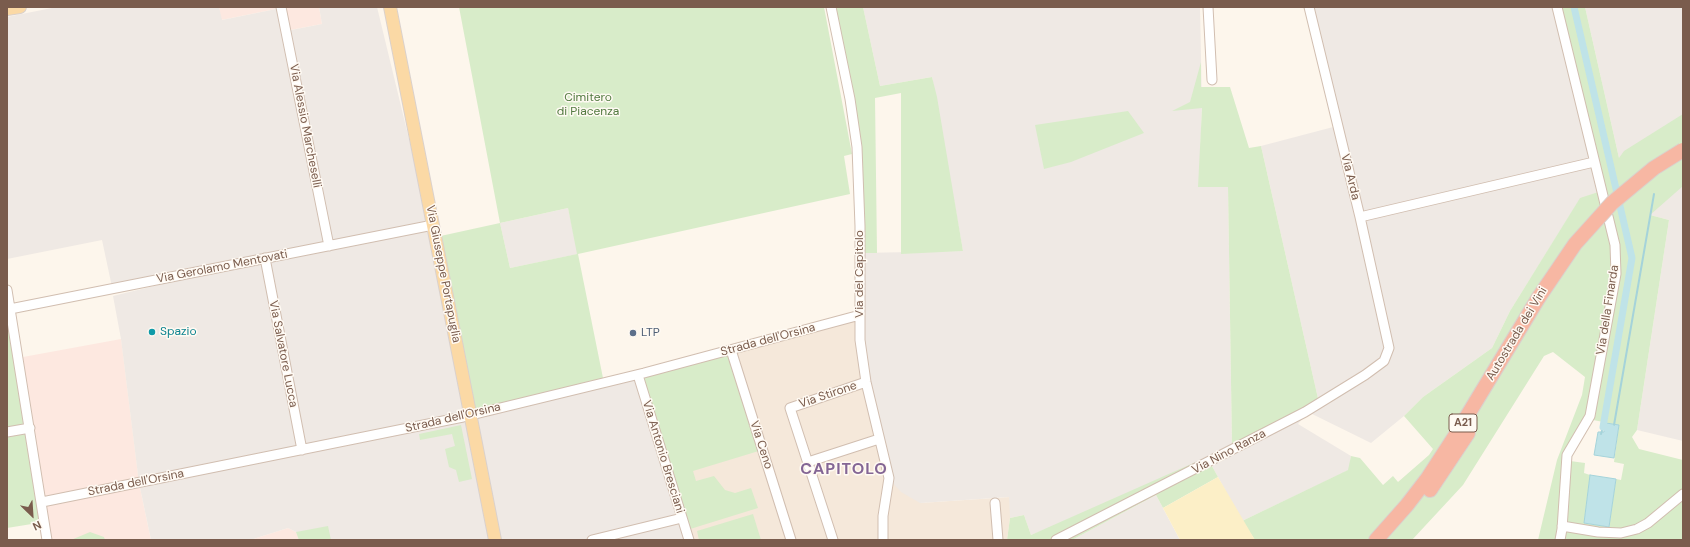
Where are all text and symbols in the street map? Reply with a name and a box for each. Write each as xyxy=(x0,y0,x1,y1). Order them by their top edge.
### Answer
street label: Via Alessio Marcheselli xyxy=(286,63,324,189)
park label: Cimitero di Piacenza xyxy=(557,91,619,119)
street label: Via Arda xyxy=(1337,153,1363,201)
street label: Via Giuseppe Portapuglia xyxy=(423,204,463,344)
street label: Via del Capitolo xyxy=(853,230,867,318)
street label: Via Gerolamo Mentovati xyxy=(155,247,289,287)
street label: Via della Finarda xyxy=(1594,264,1622,356)
street label: Autostrada dei Vini xyxy=(1483,285,1551,383)
street label: Via Salvatore Lucca xyxy=(266,299,300,409)
street label: Strada dell'Orsina xyxy=(719,320,817,360)
place label: Spazio xyxy=(160,325,196,339)
place label: LTP xyxy=(641,326,660,340)
marker: Spazio xyxy=(147,327,157,337)
marker: LTP xyxy=(628,328,638,338)
street label: Via Stirone xyxy=(797,378,859,412)
street label: Via Antonio Bresciani xyxy=(639,399,687,515)
street label: Strada dell'Orsina xyxy=(404,400,502,436)
road number: A21 xyxy=(1449,414,1477,432)
street label: Via Ceno xyxy=(746,419,776,471)
street label: Via Nino Ranza xyxy=(1190,427,1268,477)
district label: CAPITOLO xyxy=(800,460,888,480)
street label: Strada dell'Orsina xyxy=(87,467,185,499)
north arrow xyxy=(12,495,52,535)
text: N xyxy=(30,518,44,534)

